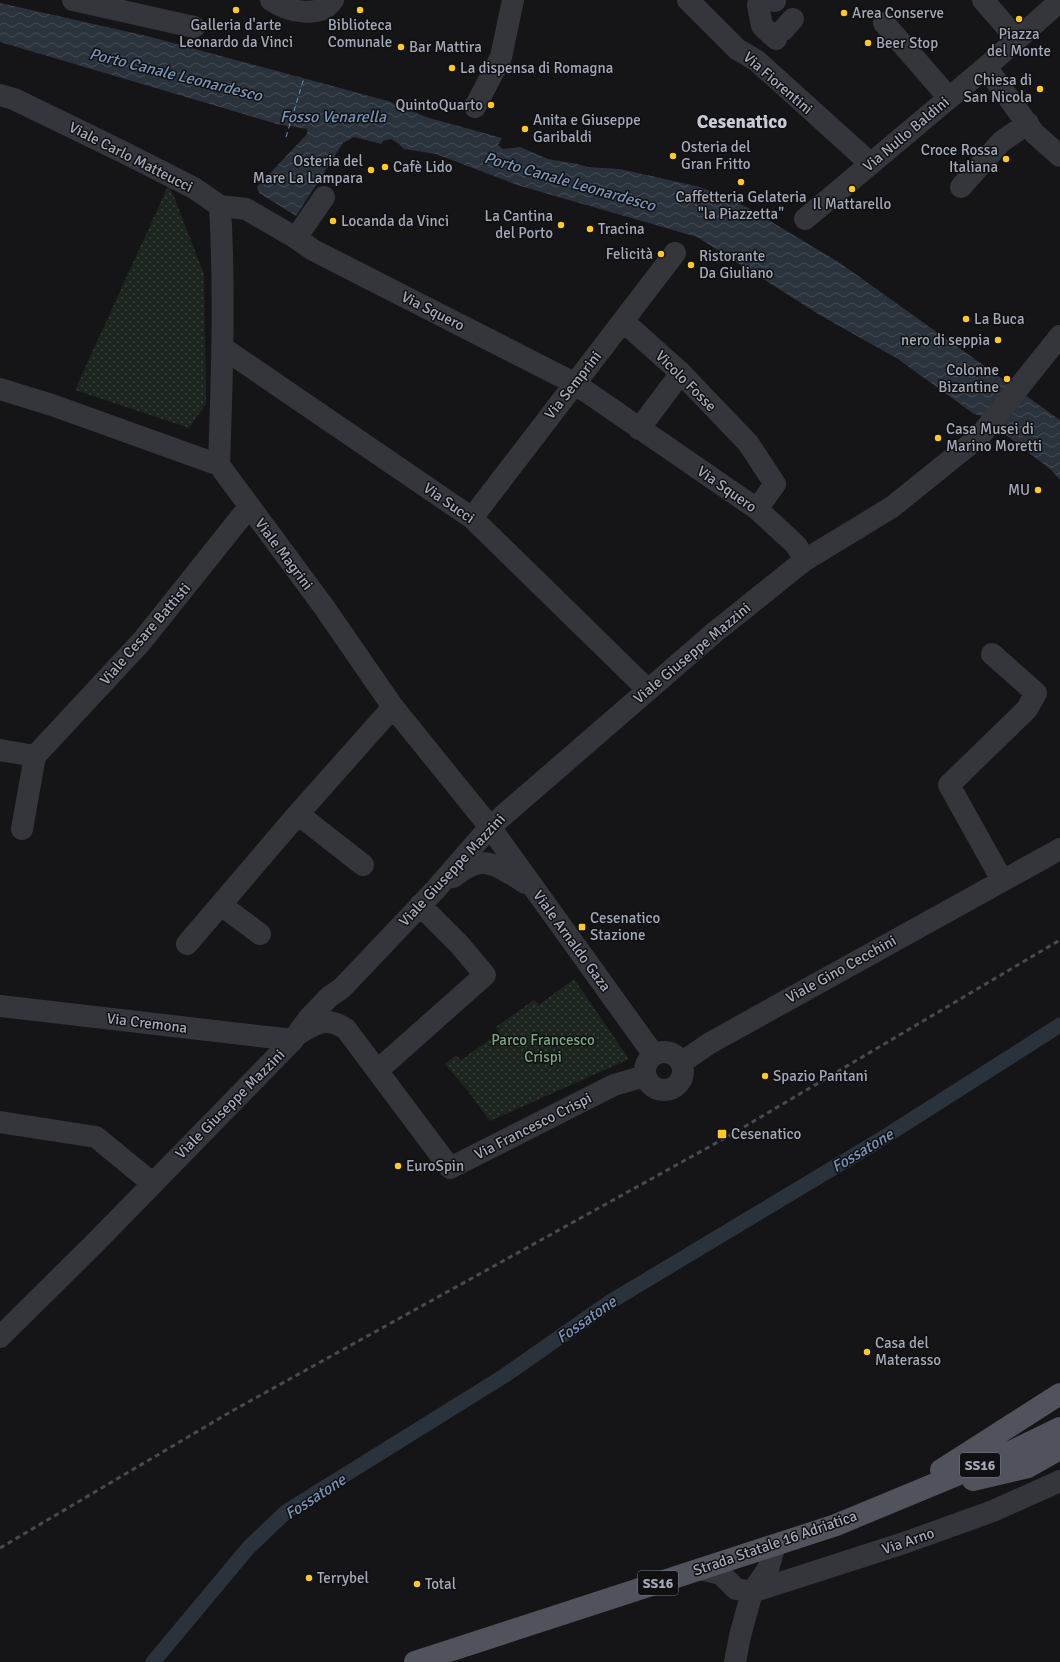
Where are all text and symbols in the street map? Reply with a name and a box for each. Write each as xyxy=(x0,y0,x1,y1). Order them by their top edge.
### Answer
place label: Area Conserve xyxy=(852,4,944,22)
marker: Galleria d'arte Leonardo da Vinci xyxy=(231,5,241,15)
marker: Biblioteca Comunale xyxy=(355,5,365,15)
marker: Area Conserve xyxy=(839,8,849,18)
marker: Piazza del Monte xyxy=(1014,14,1024,24)
place label: Galleria d'arte Leonardo da Vinci xyxy=(179,16,293,51)
place label: Biblioteca Comunale xyxy=(328,16,392,51)
place label: Piazza del Monte xyxy=(987,25,1051,60)
place label: Beer Stop xyxy=(876,34,938,52)
place label: Bar Mattira xyxy=(409,38,482,56)
marker: Beer Stop xyxy=(863,38,873,48)
marker: Bar Mattira xyxy=(396,42,406,52)
water label: Porto Canale Leonardesco xyxy=(87,44,265,106)
street label: Via Fiorentini xyxy=(740,48,816,118)
place label: La dispensa di Romagna xyxy=(460,59,613,77)
marker: La dispensa di Romagna xyxy=(447,63,457,73)
place label: Chiesa di San Nicola xyxy=(964,71,1032,106)
marker: Chiesa di San Nicola xyxy=(1035,84,1045,94)
street label: Via Nullo Baldini xyxy=(859,93,953,175)
place label: QuintoQuarto xyxy=(396,96,483,114)
marker: QuintoQuarto xyxy=(486,100,496,110)
water label: Fosso Venarella xyxy=(280,107,387,127)
district label: Cesenatico xyxy=(697,110,787,134)
place label: Anita e Giuseppe Garibaldi xyxy=(533,111,641,146)
street label: Viale Carlo Matteucci xyxy=(66,118,196,196)
marker: Anita e Giuseppe Garibaldi xyxy=(520,124,530,134)
place label: Osteria del Gran Fritto xyxy=(681,138,751,173)
place label: Croce Rossa Italiana xyxy=(921,141,998,176)
water label: Porto Canale Leonardesco xyxy=(482,148,658,216)
marker: Osteria del Gran Fritto xyxy=(668,151,678,161)
place label: Osteria del Mare La Lampara xyxy=(253,152,363,187)
marker: Croce Rossa Italiana xyxy=(1001,154,1011,164)
place label: Cafè Lido xyxy=(393,158,453,176)
marker: Cafè Lido xyxy=(380,162,390,172)
marker: Osteria del Mare La Lampara xyxy=(366,165,376,175)
marker: Caffetteria Gelateria "la Piazzetta" xyxy=(736,177,746,187)
marker: Il Mattarello xyxy=(847,184,857,194)
place label: Caffetteria Gelateria "la Piazzetta" xyxy=(675,188,807,223)
place label: Il Mattarello xyxy=(813,195,892,213)
place label: La Cantina del Porto xyxy=(484,207,553,242)
place label: Locanda da Vinci xyxy=(341,212,449,230)
marker: Locanda da Vinci xyxy=(328,216,338,226)
marker: La Cantina del Porto xyxy=(556,220,566,230)
place label: Tracina xyxy=(598,220,645,238)
marker: Tracina xyxy=(585,224,595,234)
place label: Felicità xyxy=(606,245,653,263)
place label: Ristorante Da Giuliano xyxy=(699,247,774,282)
marker: Felicità xyxy=(656,249,666,259)
marker: Ristorante Da Giuliano xyxy=(686,260,696,270)
street label: Via Squero xyxy=(398,287,468,335)
place label: La Buca xyxy=(974,310,1025,328)
marker: La Buca xyxy=(961,314,971,324)
place label: nero di seppia xyxy=(901,331,990,349)
marker: nero di seppia xyxy=(993,335,1003,345)
street label: Via Semprini xyxy=(541,347,605,423)
street label: Vicolo Fosse xyxy=(652,347,720,415)
place label: Colonne Bizantine xyxy=(938,361,999,396)
marker: Colonne Bizantine xyxy=(1002,374,1012,384)
place label: Casa Musei di Marino Moretti xyxy=(946,420,1042,455)
marker: Casa Musei di Marino Moretti xyxy=(933,433,943,443)
street label: Via Squero xyxy=(694,462,760,516)
street label: Via Succi xyxy=(420,479,478,527)
place label: MU xyxy=(1008,481,1030,499)
marker: MU xyxy=(1033,485,1043,495)
street label: Viale Magrini xyxy=(251,515,317,593)
street label: Viale Cesare Battisti xyxy=(96,579,194,689)
street label: Viale Giuseppe Mazzini xyxy=(630,599,754,707)
street label: Viale Giuseppe Mazzini xyxy=(395,810,509,930)
street label: Viale Arnaldo Gaza xyxy=(529,887,615,995)
place label: Cesenatico Stazione xyxy=(590,909,661,944)
marker: Cesenatico Stazione xyxy=(577,922,587,932)
street label: Viale Gino Cecchini xyxy=(783,931,899,1007)
street label: Via Cremona xyxy=(106,1009,188,1037)
park label: Parco Francesco Crispi xyxy=(491,1031,595,1066)
street label: Viale Giuseppe Mazzini xyxy=(171,1045,289,1163)
place label: Spazio Pantani xyxy=(773,1067,868,1085)
marker: Spazio Pantani xyxy=(760,1071,770,1081)
street label: Via Francesco Crispi xyxy=(471,1089,595,1163)
water label: Fossatone xyxy=(828,1124,898,1177)
place label: Cesenatico xyxy=(731,1125,802,1143)
marker: Cesenatico xyxy=(716,1128,728,1140)
place label: EuroSpin xyxy=(406,1157,464,1175)
marker: EuroSpin xyxy=(393,1161,403,1171)
water label: Fossatone xyxy=(553,1291,621,1348)
place label: Casa del Materasso xyxy=(875,1334,941,1369)
marker: Casa del Materasso xyxy=(862,1347,872,1357)
road number: SS16 xyxy=(960,1453,1000,1477)
water label: Fossatone xyxy=(281,1469,351,1524)
street label: Strada Statale 16 Adriatica xyxy=(691,1506,859,1580)
street label: Via Arno xyxy=(879,1524,937,1558)
place label: Terrybel xyxy=(317,1569,369,1587)
road number: SS16 xyxy=(638,1571,678,1595)
marker: Terrybel xyxy=(304,1573,314,1583)
place label: Total xyxy=(425,1575,456,1593)
marker: Total xyxy=(412,1579,422,1589)

